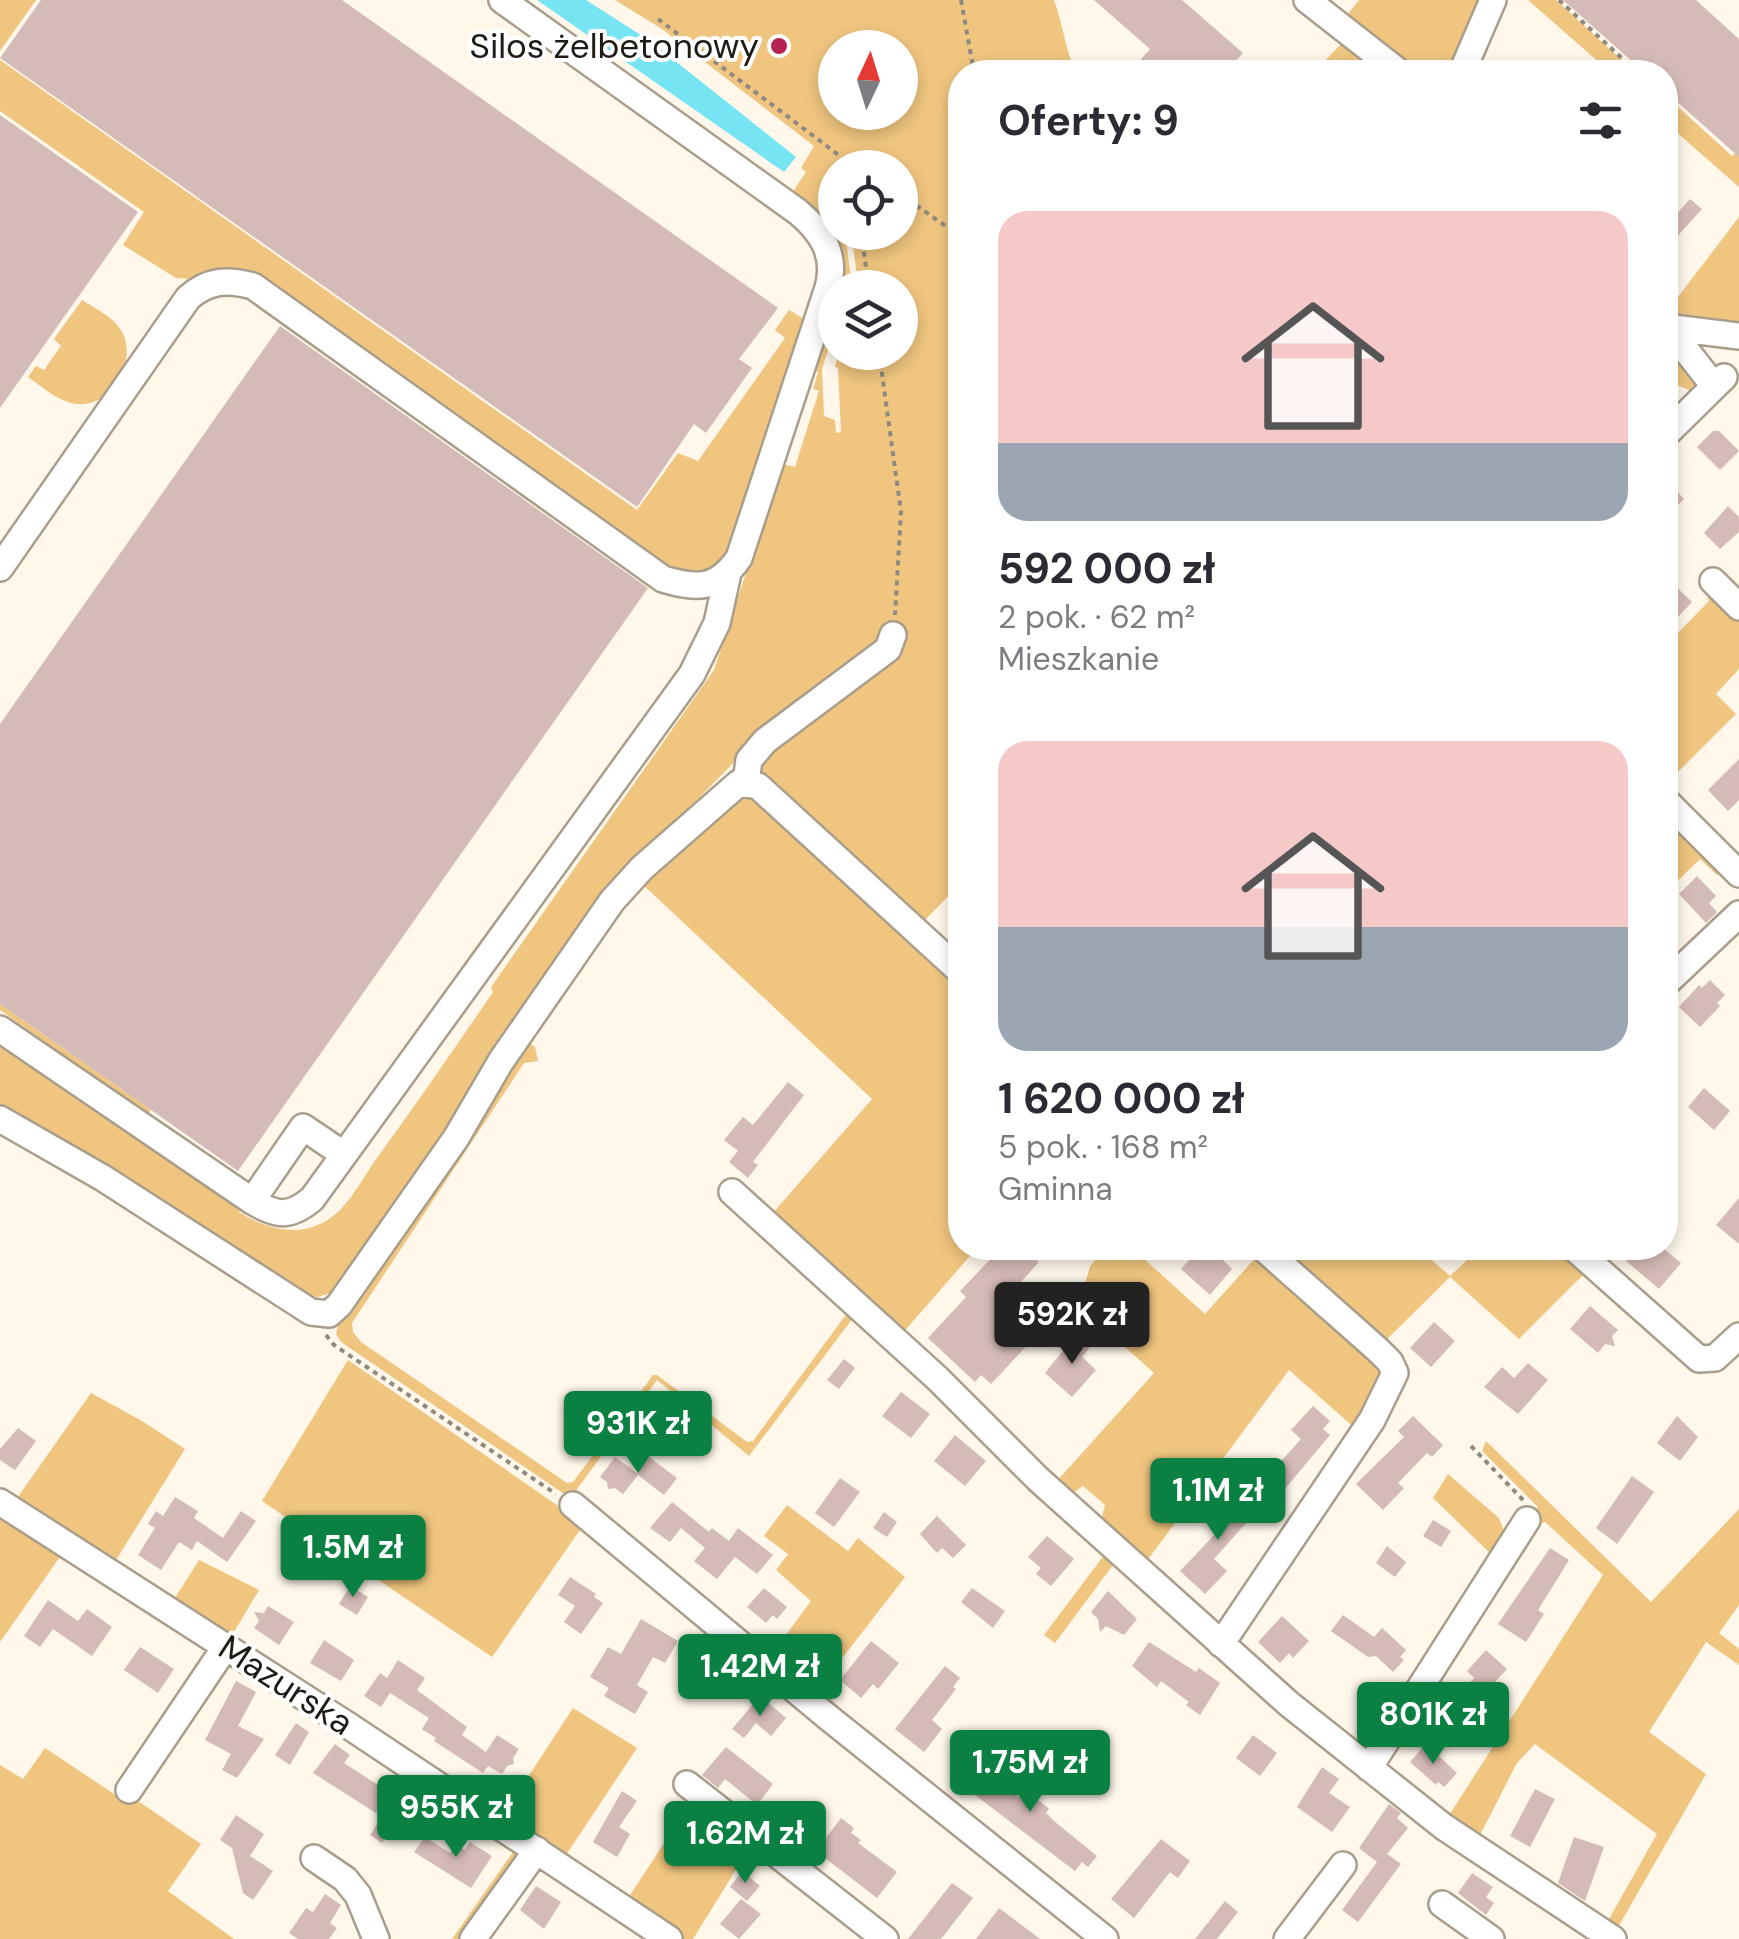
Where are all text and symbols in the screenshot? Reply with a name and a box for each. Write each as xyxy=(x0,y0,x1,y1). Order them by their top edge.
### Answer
place label: Silos żelbetonowy xyxy=(470,23,759,69)
north arrow xyxy=(818,30,918,130)
map controls xyxy=(818,30,918,370)
marker: Silos żelbetonowy xyxy=(768,35,790,57)
text: Oferty: 9 xyxy=(998,93,1179,148)
icon: filters xyxy=(1573,93,1628,148)
button: locate xyxy=(818,150,918,250)
button: layers xyxy=(818,270,918,370)
icon: home xyxy=(1223,276,1403,456)
text: 592 000 zł xyxy=(998,541,1215,596)
text: 2 pok. · 62 m² xyxy=(998,596,1195,638)
text: Mieszkanie xyxy=(998,638,1159,680)
icon: home xyxy=(1223,806,1403,986)
text: 1 620 000 zł xyxy=(998,1071,1244,1126)
text: 5 pok. · 168 m² xyxy=(998,1126,1208,1168)
text: Gminna xyxy=(998,1168,1113,1210)
pin: 592K zł xyxy=(980,1282,1164,1367)
text: 592K zł xyxy=(1016,1293,1128,1335)
pin: 931K zł xyxy=(546,1391,730,1476)
text: 931K zł xyxy=(586,1402,690,1444)
pin: 1.1M zł xyxy=(1126,1458,1310,1543)
text: 1.1M zł xyxy=(1172,1469,1264,1511)
pin: 1.5M zł xyxy=(261,1515,445,1600)
text: 1.5M zł xyxy=(303,1526,403,1568)
street label: Mazurska xyxy=(210,1624,362,1746)
pin: 1.42M zł xyxy=(657,1634,863,1719)
text: 1.42M zł xyxy=(700,1645,820,1687)
pin: 801K zł xyxy=(1341,1682,1525,1767)
text: 801K zł xyxy=(1379,1693,1487,1735)
pin: 1.75M zł xyxy=(927,1730,1133,1815)
text: 1.75M zł xyxy=(972,1741,1088,1783)
pin: 955K zł xyxy=(364,1775,548,1860)
text: 955K zł xyxy=(399,1786,513,1828)
pin: 1.62M zł xyxy=(642,1801,848,1886)
text: 1.62M zł xyxy=(686,1812,804,1854)

